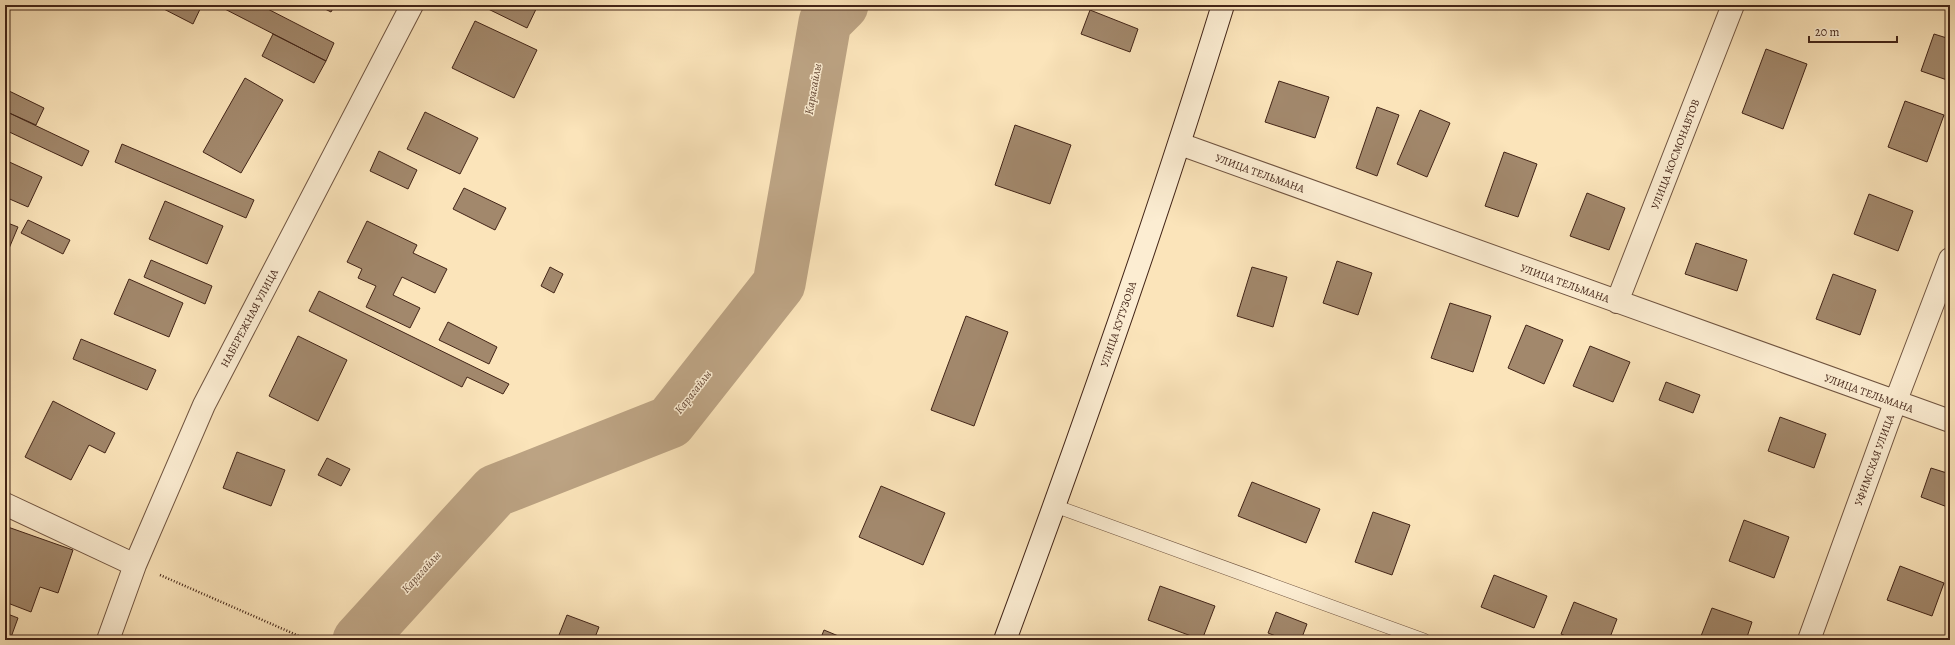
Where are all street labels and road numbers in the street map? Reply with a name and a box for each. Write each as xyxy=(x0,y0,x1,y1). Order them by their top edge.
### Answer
street label: УЛИЦА КОСМОНАВТОВ xyxy=(1648,97,1703,211)
street label: УЛИЦА ТЕЛЬМАНА xyxy=(1213,150,1307,197)
street label: УЛИЦА ТЕЛЬМАНА xyxy=(1518,260,1612,307)
street label: НАБЕРЕЖНАЯ УЛИЦА xyxy=(217,266,282,370)
street label: УЛИЦА КУТУЗОВА xyxy=(1097,279,1140,369)
street label: УЛИЦА ТЕЛЬМАНА xyxy=(1822,370,1916,417)
street label: УФИМСКАЯ УЛИЦА xyxy=(1851,412,1898,508)

